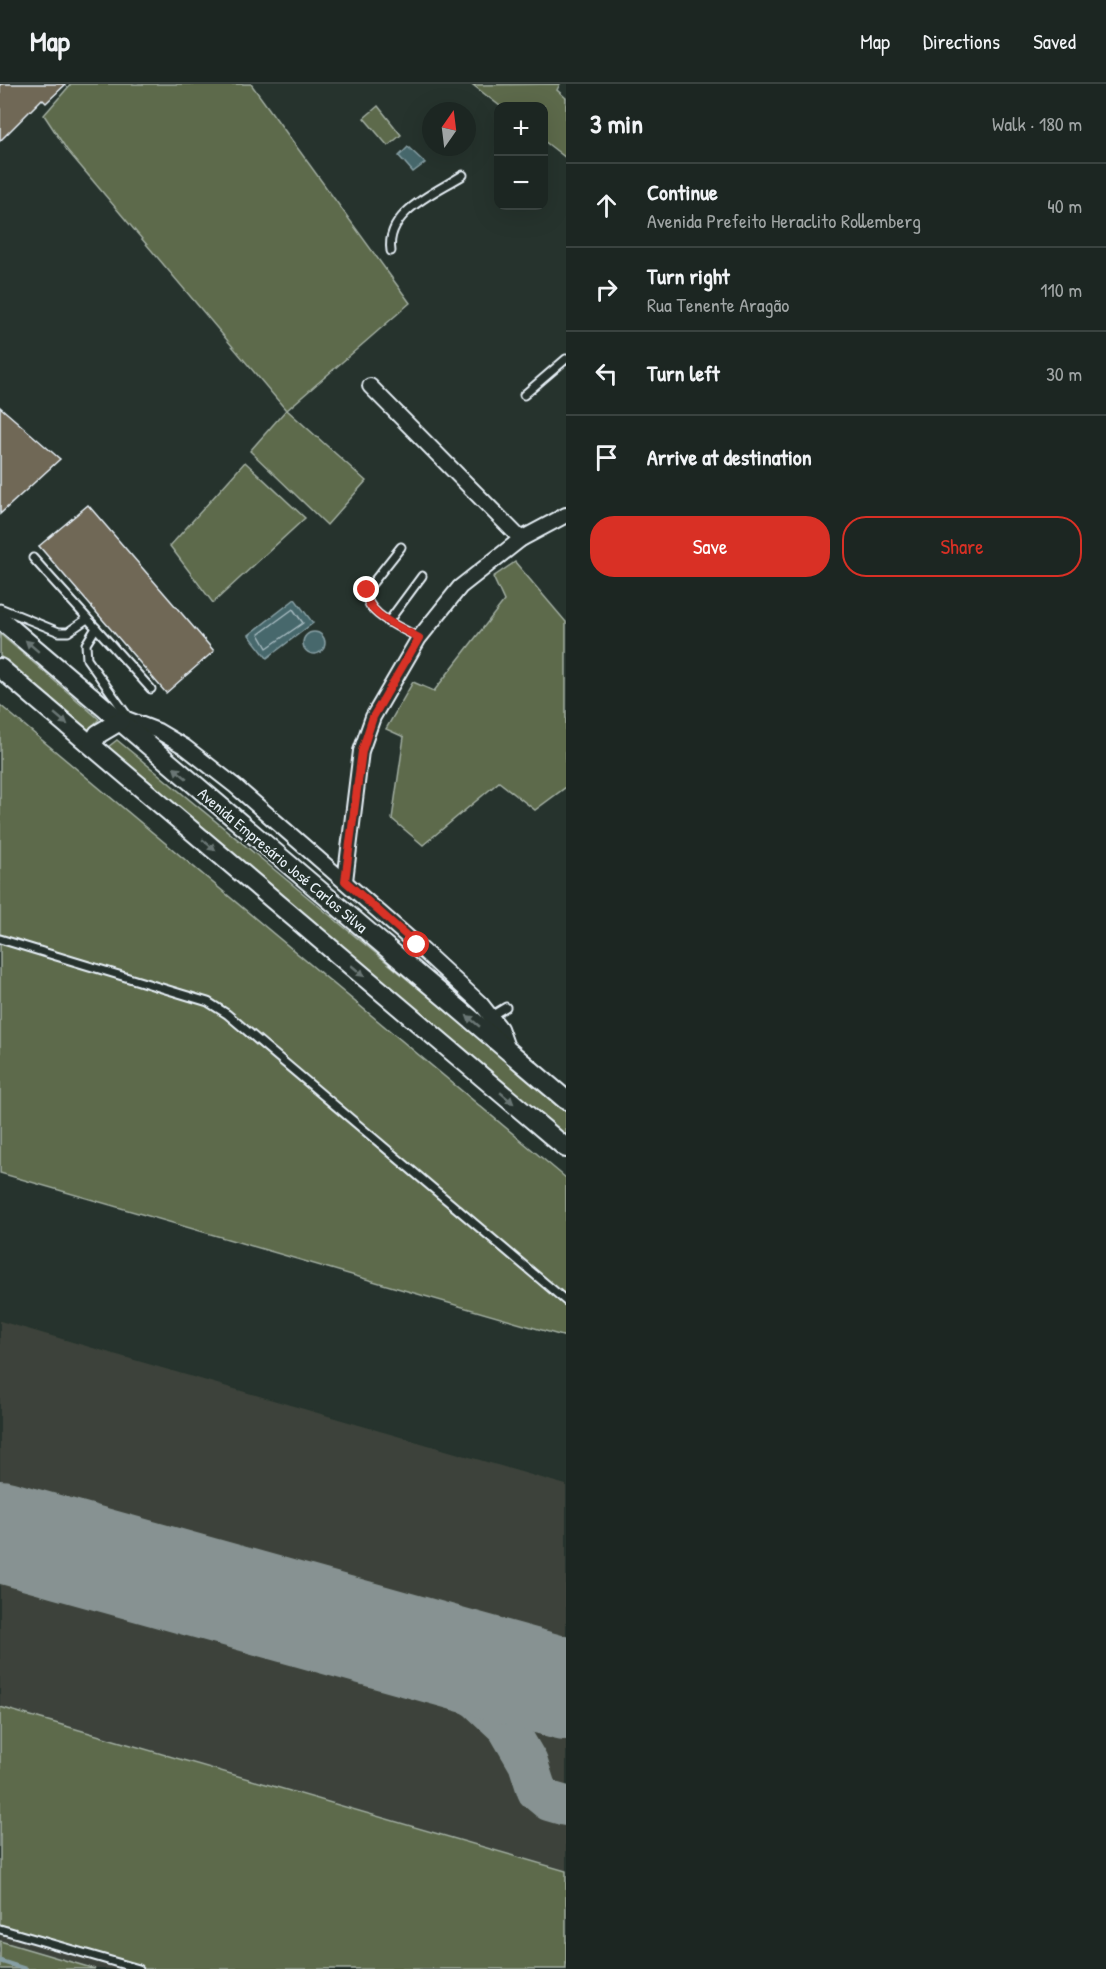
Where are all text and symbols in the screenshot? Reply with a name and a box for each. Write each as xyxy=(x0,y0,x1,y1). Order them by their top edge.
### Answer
text: Map xyxy=(30,22,70,60)
text: Map xyxy=(860,27,890,56)
text: Directions xyxy=(923,27,1000,56)
text: Saved xyxy=(1033,27,1076,56)
north arrow xyxy=(422,102,476,156)
map controls xyxy=(494,102,548,210)
button: + xyxy=(494,102,548,156)
text: 3 min xyxy=(590,106,643,141)
text: Walk · 180 m xyxy=(992,110,1082,137)
button: − xyxy=(494,156,548,210)
text: Continue xyxy=(647,177,718,207)
icon: ahead xyxy=(590,189,623,222)
text: 40 m xyxy=(1047,192,1082,219)
text: Avenida Prefeito Heraclito Rollemberg xyxy=(647,207,921,234)
text: Turn right xyxy=(647,261,730,291)
icon: right xyxy=(590,273,623,306)
text: 110 m xyxy=(1040,276,1082,303)
text: Rua Tenente Aragão xyxy=(647,291,789,318)
icon: left xyxy=(590,357,623,390)
text: Turn left xyxy=(647,358,720,388)
text: 30 m xyxy=(1046,360,1082,387)
icon: arrive xyxy=(590,441,623,474)
text: Arrive at destination xyxy=(647,442,812,472)
button: Save xyxy=(590,516,830,577)
button: Share xyxy=(842,516,1082,577)
route end xyxy=(353,576,379,602)
one-way arrow xyxy=(24,640,40,653)
one-way arrow xyxy=(53,712,68,725)
one-way arrow xyxy=(172,766,188,779)
street label: Avenida Empresário José Carlos Silva xyxy=(193,782,373,938)
one-way arrow xyxy=(201,838,216,851)
route start xyxy=(403,931,429,957)
one-way arrow xyxy=(350,965,366,978)
one-way arrow xyxy=(466,1015,481,1028)
one-way arrow xyxy=(499,1091,515,1104)

